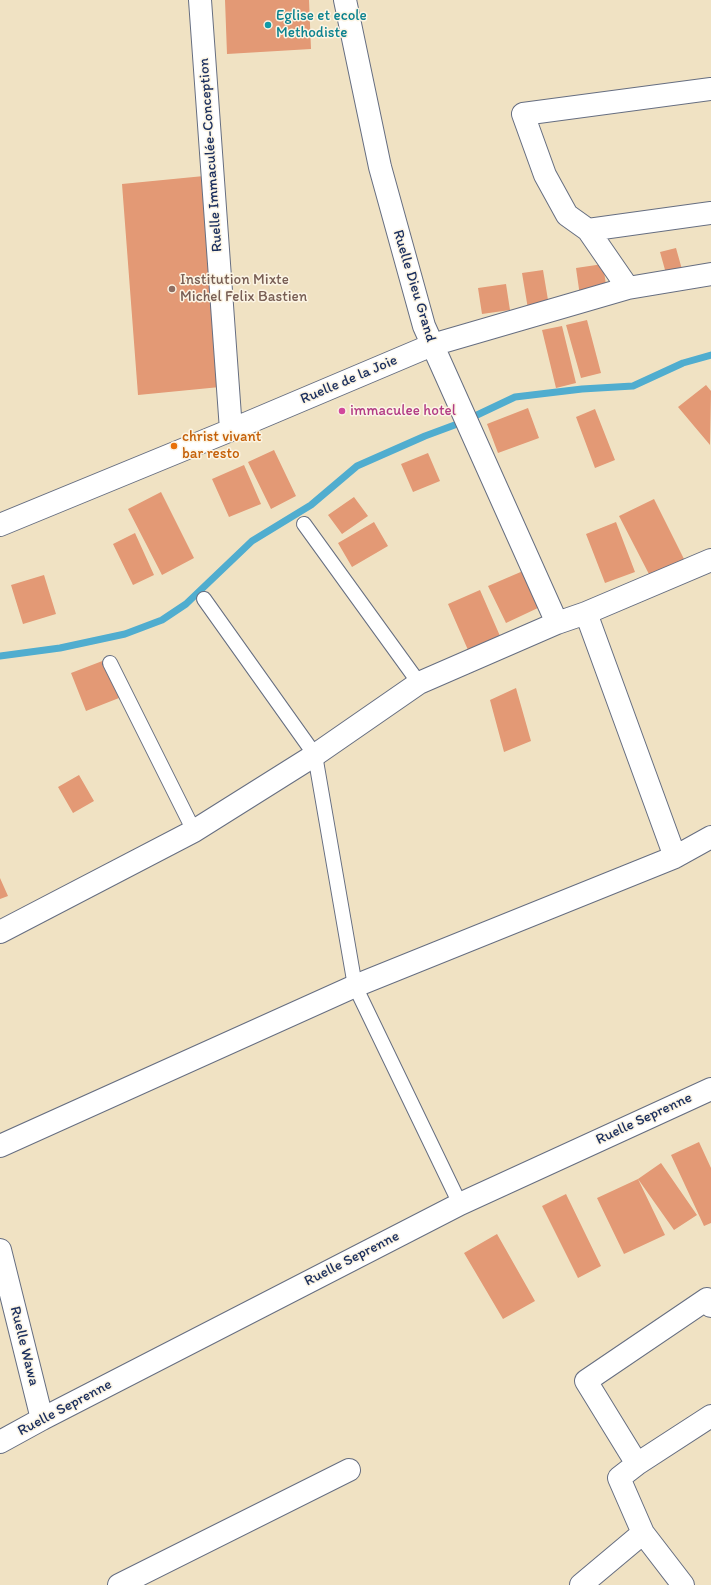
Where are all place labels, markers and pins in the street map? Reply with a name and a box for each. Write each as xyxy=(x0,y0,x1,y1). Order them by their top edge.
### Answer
place label: Eglise et ecole Methodiste xyxy=(276,7,367,42)
marker: Eglise et ecole Methodiste xyxy=(263,20,273,30)
place label: Institution Mixte Michel Felix Bastien xyxy=(180,271,307,306)
marker: Institution Mixte Michel Felix Bastien xyxy=(167,284,177,294)
place label: immaculee hotel xyxy=(350,402,456,420)
marker: immaculee hotel xyxy=(337,406,347,416)
place label: christ vivant bar resto xyxy=(182,428,261,463)
marker: christ vivant bar resto xyxy=(169,441,179,451)

